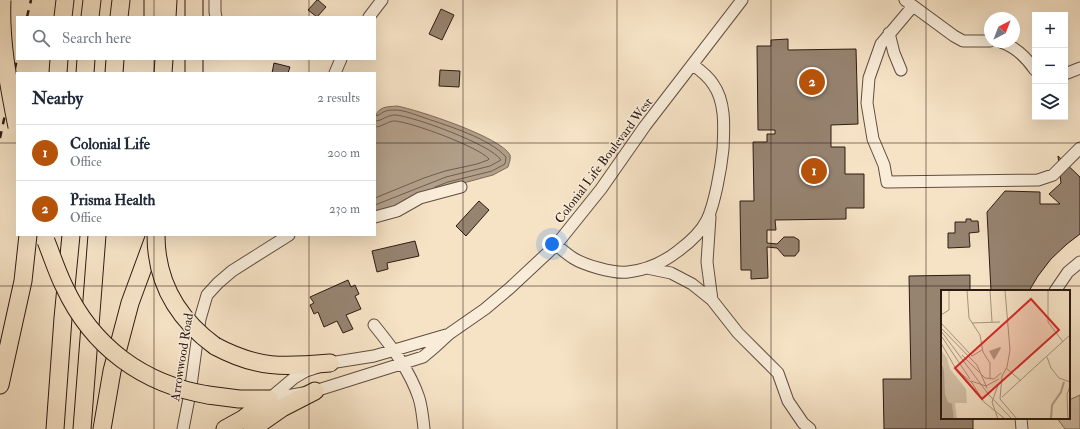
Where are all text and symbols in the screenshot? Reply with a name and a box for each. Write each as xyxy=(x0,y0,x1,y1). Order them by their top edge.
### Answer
north arrow xyxy=(984,12,1020,48)
map controls xyxy=(1032,12,1068,120)
button: + xyxy=(1032,12,1068,48)
search box xyxy=(16,16,376,60)
icon: search xyxy=(30,27,52,49)
text: Search here xyxy=(62,29,131,48)
button: − xyxy=(1032,48,1068,84)
pin: 2 xyxy=(799,67,825,97)
button: layers xyxy=(1032,84,1068,120)
text: Nearby xyxy=(32,88,83,109)
text: 2 results xyxy=(317,90,360,106)
street label: Colonial Life Boulevard West xyxy=(551,95,656,227)
text: Colonial Life xyxy=(70,135,150,154)
text: 1 xyxy=(43,145,47,161)
text: 200 m xyxy=(327,145,360,161)
text: Office xyxy=(70,154,102,170)
pin: 1 xyxy=(801,156,827,186)
text: Prisma Health xyxy=(70,191,155,210)
text: 2 xyxy=(42,201,48,217)
text: 230 m xyxy=(329,201,360,217)
text: Office xyxy=(70,210,102,226)
your location xyxy=(542,234,562,254)
inset map xyxy=(941,290,1070,419)
street label: Arrowwood Road xyxy=(167,311,197,403)

